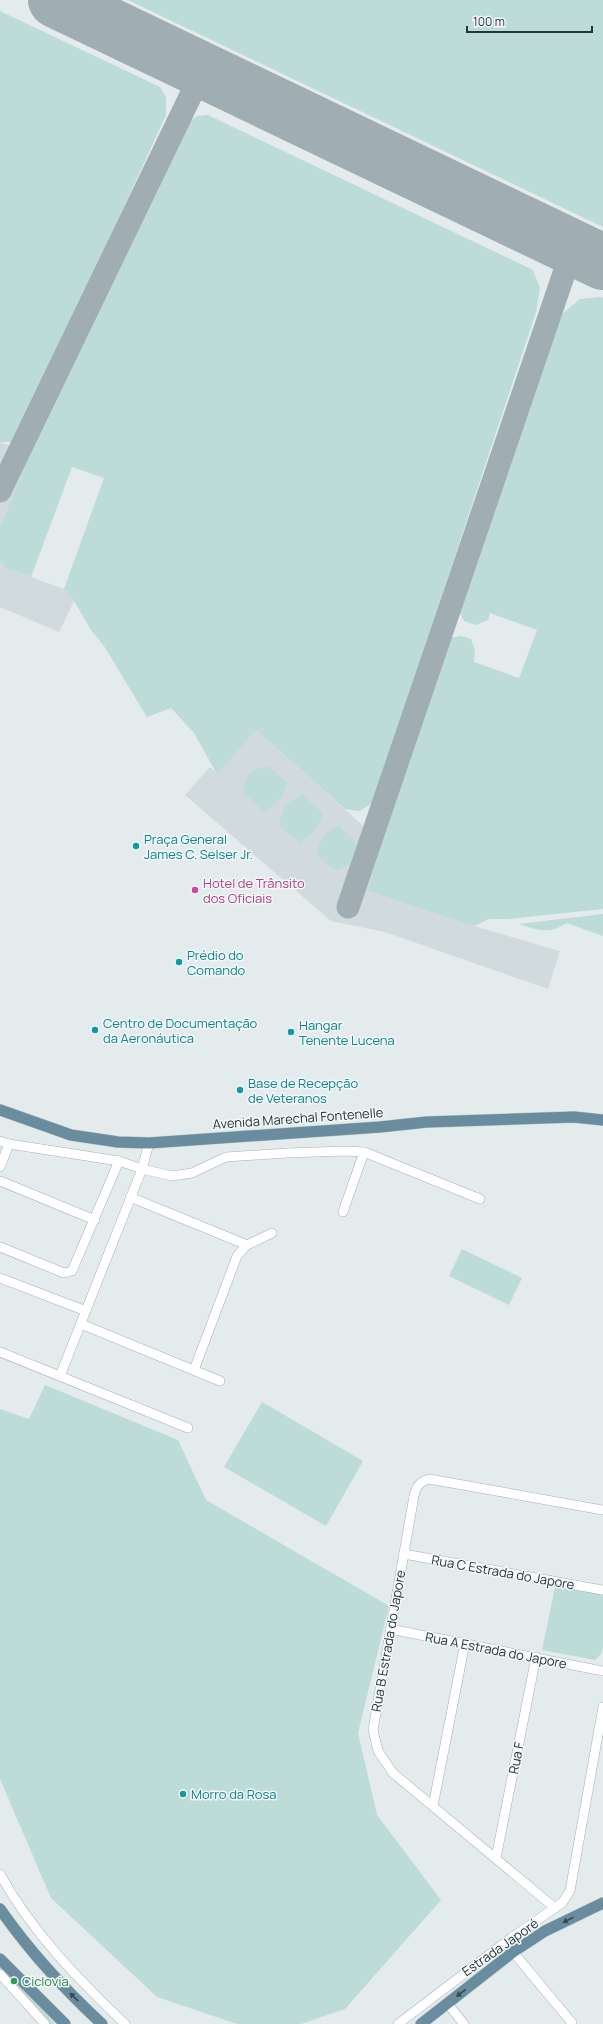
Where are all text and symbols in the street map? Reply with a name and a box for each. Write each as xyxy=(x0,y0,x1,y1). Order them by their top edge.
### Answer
scale bar xyxy=(467,8,592,34)
text: 100 m xyxy=(473,13,505,30)
place label: Praça General James C. Selser Jr. xyxy=(144,830,253,863)
marker: Praça General James C. Selser Jr. xyxy=(131,841,141,851)
place label: Hotel de Trânsito dos Oficiais xyxy=(203,874,305,907)
marker: Hotel de Trânsito dos Oficiais xyxy=(190,885,200,895)
place label: Prédio do Comando xyxy=(187,946,246,979)
marker: Prédio do Comando xyxy=(174,957,184,967)
place label: Centro de Documentação da Aeronáutica xyxy=(103,1014,258,1047)
place label: Hangar Tenente Lucena xyxy=(299,1016,395,1049)
marker: Centro de Documentação da Aeronáutica xyxy=(90,1025,100,1035)
marker: Hangar Tenente Lucena xyxy=(286,1027,296,1037)
place label: Base de Recepção de Veteranos xyxy=(248,1074,358,1107)
marker: Base de Recepção de Veteranos xyxy=(235,1085,245,1095)
street label: Avenida Marechal Fontenelle xyxy=(212,1103,384,1133)
street label: Rua C Estrada do Japore xyxy=(430,1551,576,1594)
street label: Rua B Estrada do Japore xyxy=(367,1568,409,1713)
street label: Rua A Estrada do Japore xyxy=(424,1627,569,1673)
street label: Rua F xyxy=(504,1740,528,1776)
place label: Morro da Rosa xyxy=(191,1785,277,1803)
marker: Morro da Rosa xyxy=(178,1789,188,1799)
street label: Estrada Japoré xyxy=(458,1914,542,1980)
one-way arrow xyxy=(562,1916,573,1923)
place label: Ciclovia xyxy=(22,1972,69,1990)
marker: Ciclovia xyxy=(9,1976,19,1986)
one-way arrow xyxy=(455,1988,466,1997)
one-way arrow xyxy=(69,1992,79,2002)

